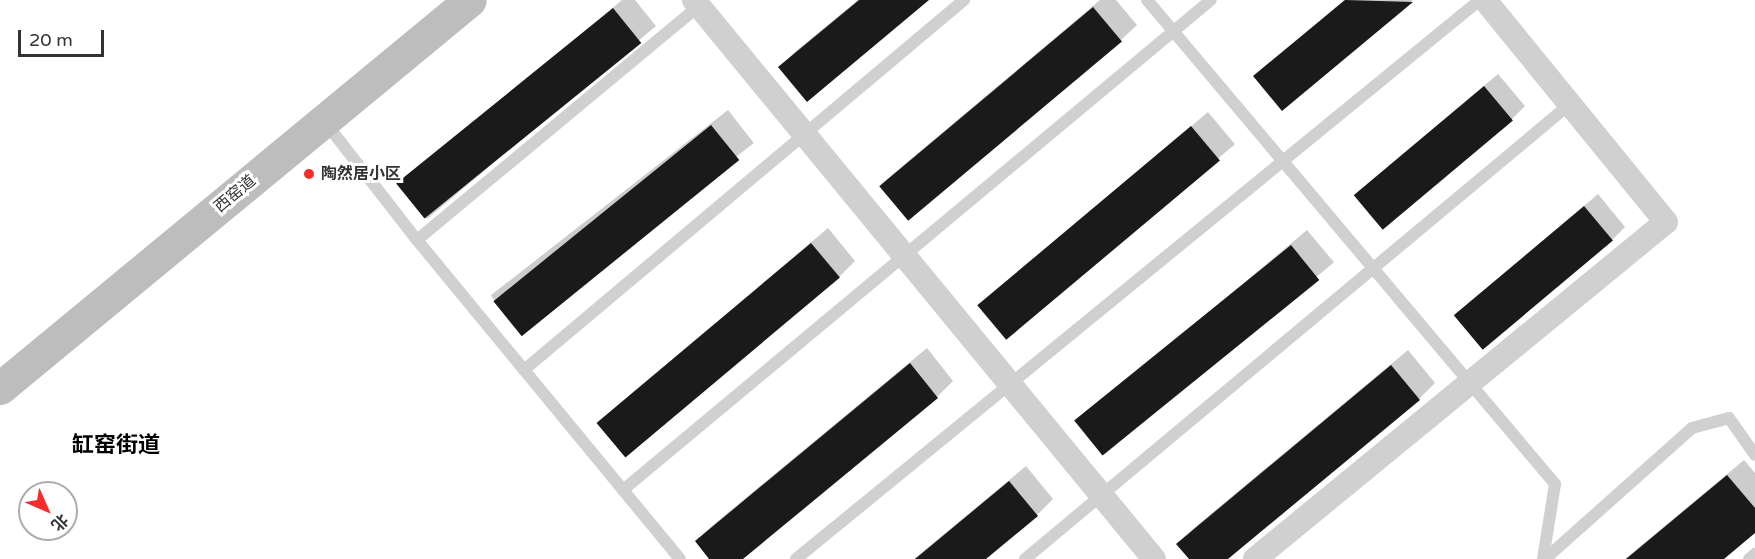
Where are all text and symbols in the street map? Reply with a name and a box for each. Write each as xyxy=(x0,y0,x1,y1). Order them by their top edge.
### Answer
scale bar xyxy=(21,18,106,56)
text: 20 m xyxy=(29,29,73,51)
place label: 陶然居小区 xyxy=(321,164,401,184)
marker: 陶然居小区 xyxy=(302,167,316,181)
street label: 西窑道 xyxy=(210,171,260,217)
district label: 缸窑街道 xyxy=(72,433,160,459)
north arrow xyxy=(18,481,78,541)
text: 北 xyxy=(47,510,72,535)

